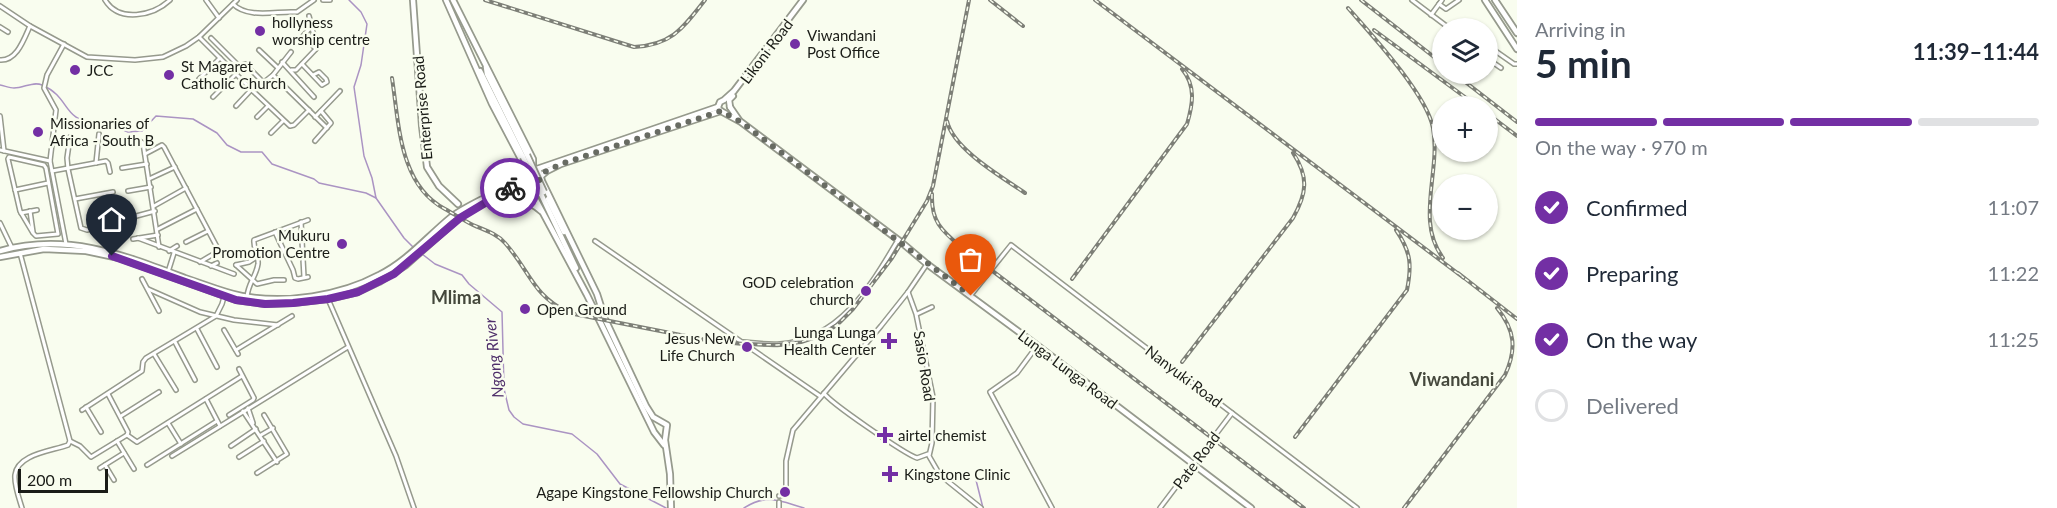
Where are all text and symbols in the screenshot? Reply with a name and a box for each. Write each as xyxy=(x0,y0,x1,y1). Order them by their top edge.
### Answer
place label: hollyness worship centre xyxy=(272,13,370,48)
street label: Likoni Road xyxy=(736,15,796,87)
text: Arriving in xyxy=(1535,17,1626,41)
map controls xyxy=(1432,18,1498,240)
button: layers xyxy=(1432,18,1498,84)
marker: hollyness worship centre xyxy=(253,24,267,38)
place label: Viwandani Post Office xyxy=(807,26,880,61)
marker: Viwandani Post Office xyxy=(788,37,802,51)
text: 11:39–11:44 xyxy=(1913,38,2039,65)
text: 5 min xyxy=(1535,40,1632,86)
street label: Enterprise Road xyxy=(408,55,436,161)
place label: St Magaret Catholic Church xyxy=(181,57,286,92)
place label: JCC xyxy=(87,61,113,79)
marker: JCC xyxy=(68,63,82,77)
marker: St Magaret Catholic Church xyxy=(162,68,176,82)
button: + xyxy=(1432,96,1498,162)
place label: Missionaries of Africa - South B xyxy=(50,114,154,149)
marker: Missionaries of Africa - South B xyxy=(31,125,45,139)
text: On the way · 970 m xyxy=(1535,135,1708,159)
courier xyxy=(480,158,540,218)
icon: bike xyxy=(494,172,527,205)
button: − xyxy=(1432,174,1498,240)
icon: check xyxy=(1535,191,1568,224)
pin xyxy=(86,194,137,256)
text: Confirmed xyxy=(1586,194,1688,221)
text: 11:07 xyxy=(1988,195,2039,219)
icon: home xyxy=(95,203,128,236)
place label: Mukuru Promotion Centre xyxy=(212,226,330,261)
pin xyxy=(945,234,996,296)
marker: Mukuru Promotion Centre xyxy=(335,237,349,251)
icon: bag xyxy=(954,243,987,276)
icon: check xyxy=(1535,257,1568,290)
text: Preparing xyxy=(1586,260,1678,287)
text: 11:22 xyxy=(1988,261,2039,285)
place label: GOD celebration church xyxy=(742,273,854,308)
marker: GOD celebration church xyxy=(859,284,873,298)
district label: Mlima xyxy=(431,286,481,308)
place label: Open Ground xyxy=(537,300,627,318)
marker: Open Ground xyxy=(518,302,532,316)
water label: Ngong River xyxy=(479,316,507,399)
place label: Lunga Lunga Health Center xyxy=(784,323,877,358)
icon: check xyxy=(1535,323,1568,356)
street label: Lunga Lunga Road xyxy=(1015,326,1121,412)
text: On the way xyxy=(1586,326,1697,353)
text: 11:25 xyxy=(1988,327,2039,351)
place label: Jesus New Life Church xyxy=(659,329,735,364)
street label: Sasio Road xyxy=(911,329,939,403)
marker: Lunga Lunga Health Center xyxy=(880,332,898,350)
marker: Jesus New Life Church xyxy=(740,340,754,354)
street label: Nanyuki Road xyxy=(1142,341,1226,411)
district label: Viwandani xyxy=(1409,368,1494,390)
text: Delivered xyxy=(1586,392,1679,419)
marker: airtel chemist xyxy=(876,426,894,444)
place label: airtel chemist xyxy=(898,426,987,444)
street label: Pate Road xyxy=(1169,428,1223,492)
marker: Kingstone Clinic xyxy=(881,465,899,483)
place label: Kingstone Clinic xyxy=(904,465,1010,483)
scale bar xyxy=(18,466,108,494)
text: 200 m xyxy=(27,470,72,489)
place label: Agape Kingstone Fellowship Church xyxy=(536,483,773,501)
marker: Agape Kingstone Fellowship Church xyxy=(778,485,792,499)

